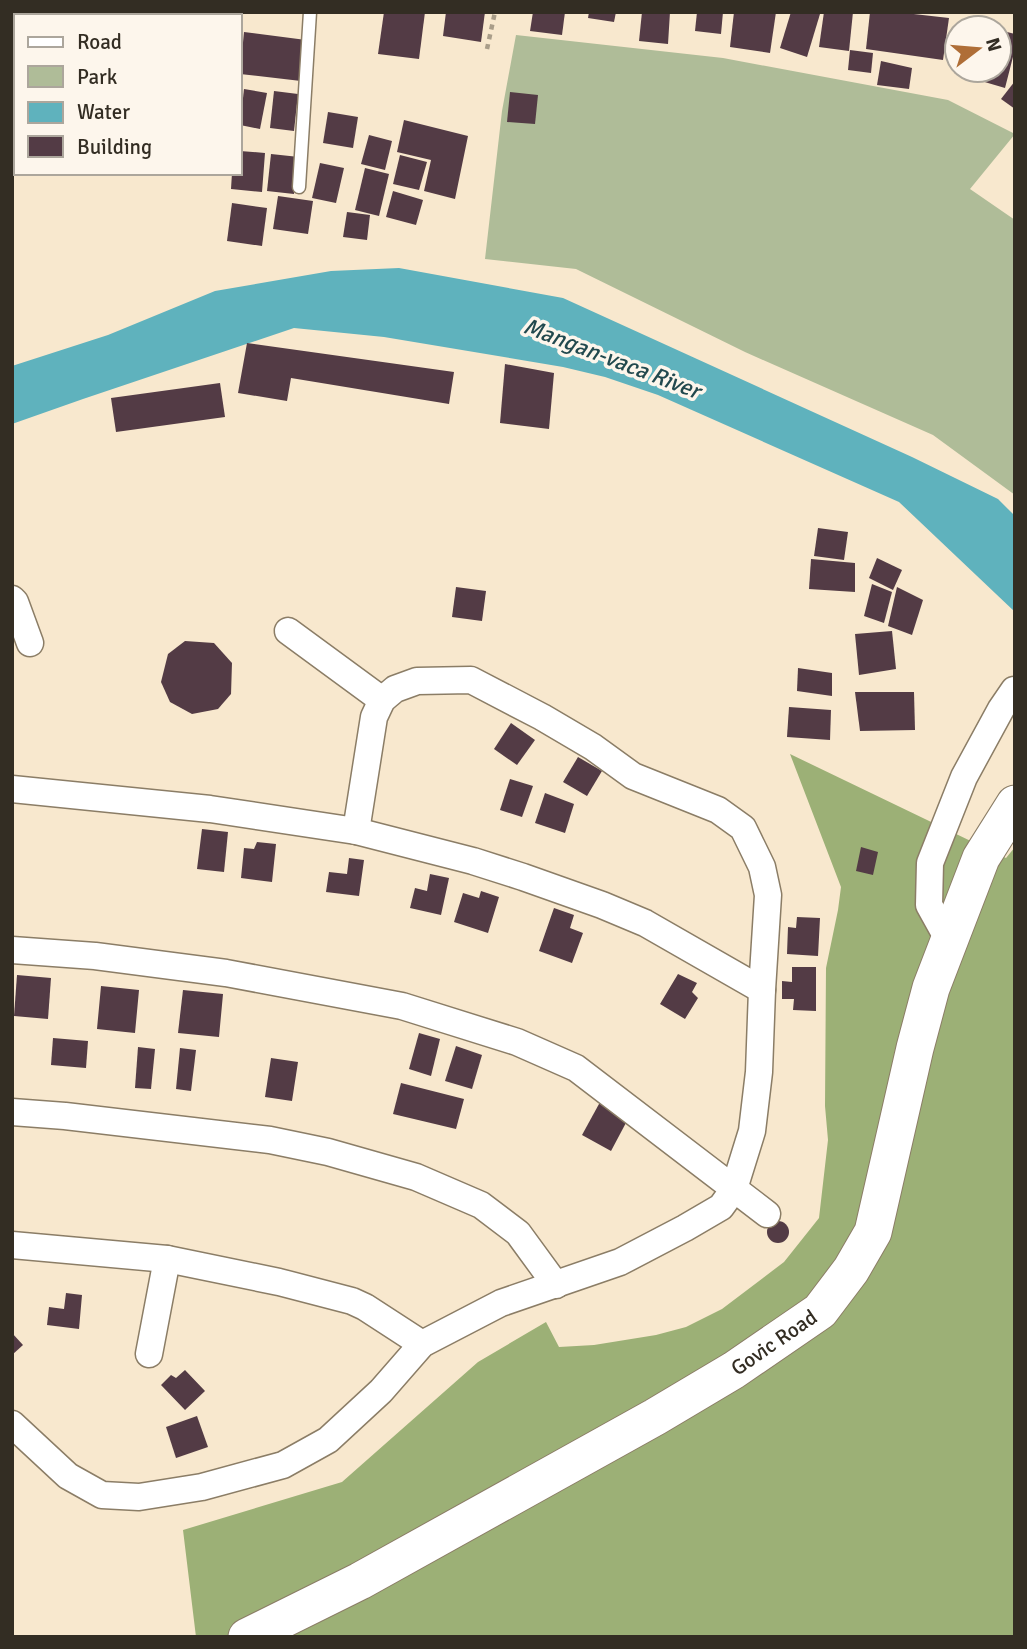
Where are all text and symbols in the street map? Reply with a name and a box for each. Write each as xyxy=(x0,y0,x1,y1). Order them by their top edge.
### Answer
legend xyxy=(14,14,242,175)
north arrow xyxy=(943,14,1013,84)
text: Road xyxy=(77,29,122,55)
text: N xyxy=(980,35,1007,54)
text: Park xyxy=(77,64,118,90)
text: Water xyxy=(77,99,130,125)
text: Building xyxy=(77,134,152,160)
water label: Mangan-vaca River xyxy=(519,311,707,407)
street label: Govic Road xyxy=(726,1304,822,1381)

